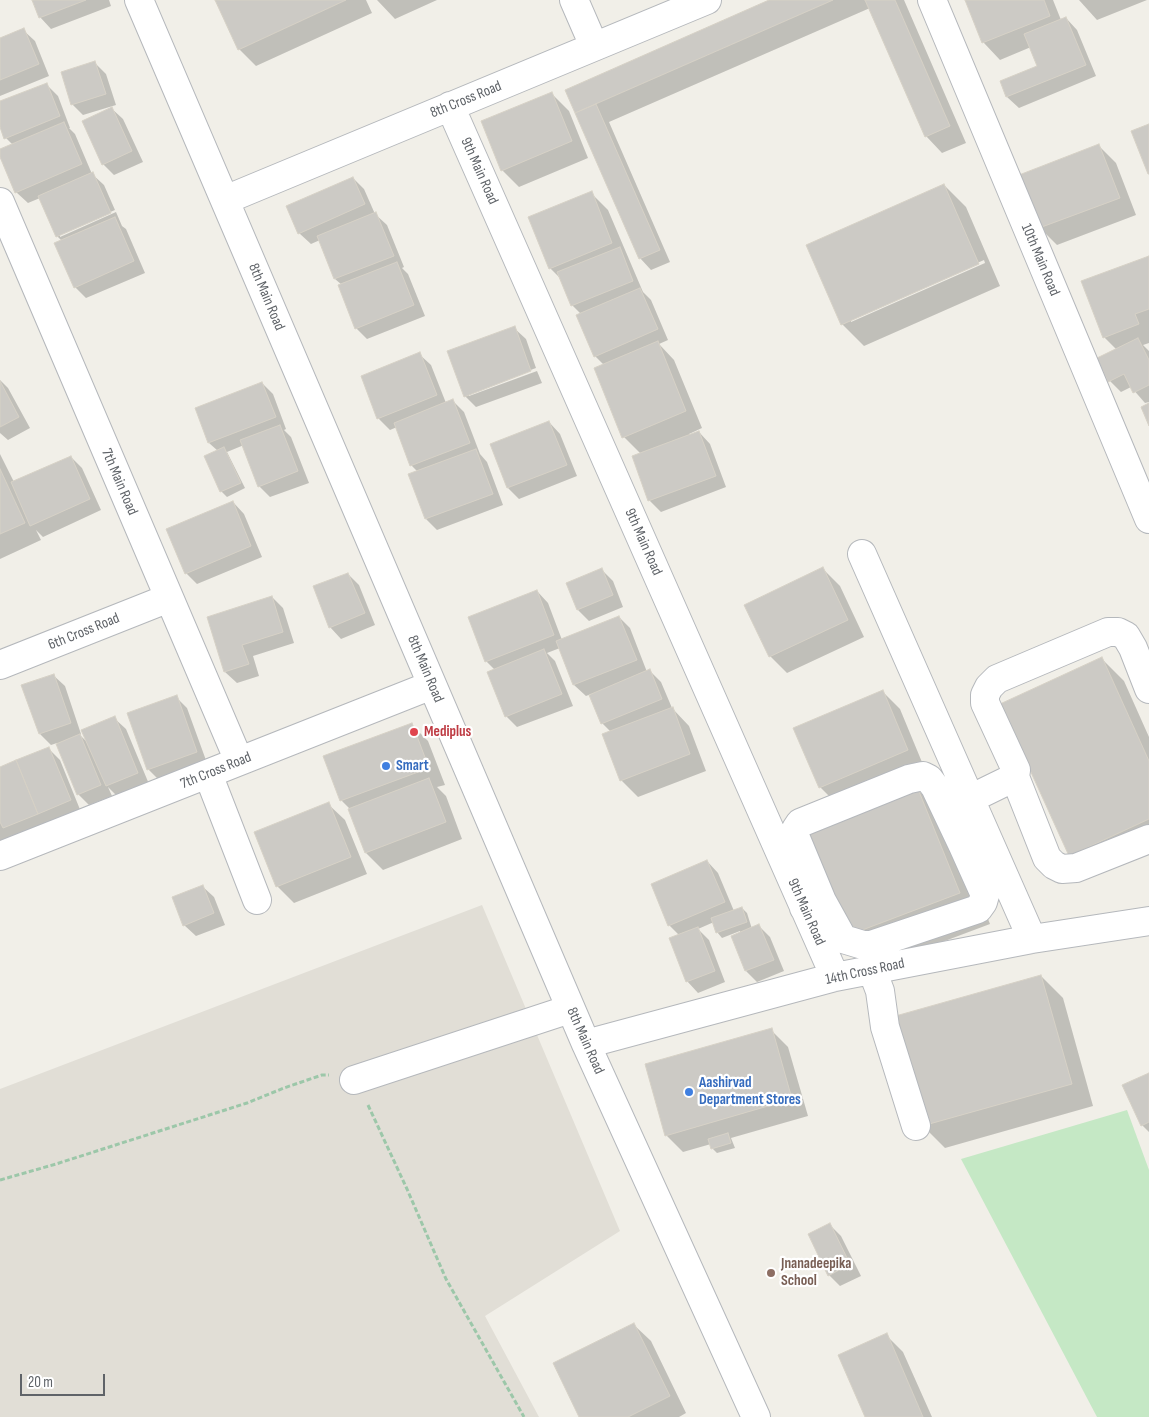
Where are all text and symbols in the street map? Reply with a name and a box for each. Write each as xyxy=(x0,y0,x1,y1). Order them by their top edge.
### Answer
street label: 8th Cross Road xyxy=(428,78,504,122)
street label: 9th Main Road xyxy=(456,135,502,207)
street label: 10th Main Road xyxy=(1017,221,1063,299)
street label: 8th Main Road xyxy=(244,261,288,333)
street label: 7th Main Road xyxy=(97,446,141,518)
street label: 9th Main Road xyxy=(620,506,666,578)
street label: 6th Cross Road xyxy=(46,610,122,654)
street label: 8th Main Road xyxy=(403,633,447,705)
place label: Mediplus xyxy=(424,723,471,741)
marker: Mediplus xyxy=(408,726,420,738)
street label: 7th Cross Road xyxy=(178,749,254,793)
place label: Smart xyxy=(396,757,429,775)
marker: Smart xyxy=(380,760,392,772)
street label: 9th Main Road xyxy=(783,876,829,948)
street label: 14th Cross Road xyxy=(824,955,906,989)
street label: 8th Main Road xyxy=(562,1005,608,1077)
place label: Aashirvad Department Stores xyxy=(699,1074,801,1109)
marker: Aashirvad Department Stores xyxy=(683,1086,695,1098)
place label: Jnanadeepika School xyxy=(781,1255,851,1290)
marker: Jnanadeepika School xyxy=(765,1267,777,1279)
scale bar xyxy=(22,1364,108,1396)
text: 20 m xyxy=(28,1373,53,1392)

